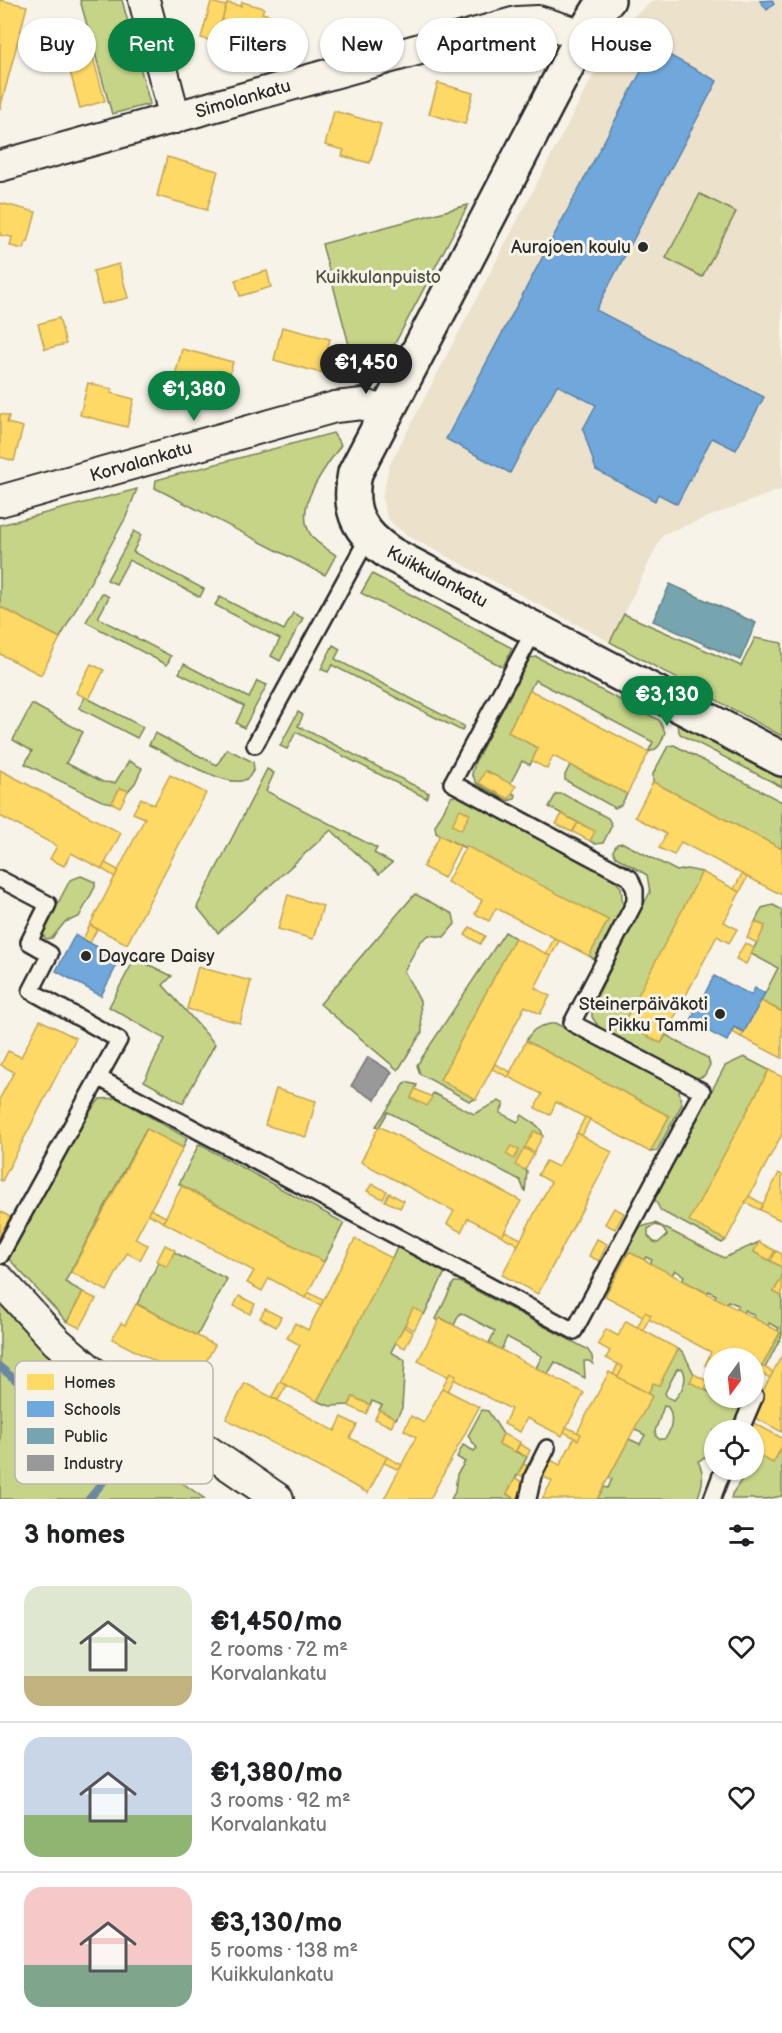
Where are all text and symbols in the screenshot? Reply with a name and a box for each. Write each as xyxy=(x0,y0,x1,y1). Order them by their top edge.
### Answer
chip: Buy xyxy=(18,18,96,72)
chip: Rent xyxy=(108,18,195,72)
chip: Filters xyxy=(207,18,308,72)
chip: New xyxy=(320,18,404,72)
chip: Apartment xyxy=(416,18,557,72)
chip: House xyxy=(569,18,673,72)
street label: Simolankatu xyxy=(193,75,293,123)
place label: Aurajoen koulu xyxy=(511,237,631,258)
marker: Aurajoen koulu xyxy=(636,240,650,254)
park label: Kuikkulanpuisto xyxy=(315,267,441,288)
pin: €1,450 xyxy=(317,344,415,395)
text: €1,450 xyxy=(334,351,398,375)
pin: €1,380 xyxy=(145,371,243,422)
text: €1,380 xyxy=(162,378,226,402)
street label: Korvalankatu xyxy=(88,437,194,487)
street label: Kuikkulankatu xyxy=(383,542,491,612)
pin: €3,130 xyxy=(618,676,716,727)
text: €3,130 xyxy=(635,683,699,707)
place label: Daycare Daisy xyxy=(98,946,215,967)
marker: Daycare Daisy xyxy=(79,949,93,963)
place label: Steinerpäiväkoti Pikku Tammi xyxy=(579,994,708,1036)
marker: Steinerpäiväkoti Pikku Tammi xyxy=(713,1007,727,1021)
north arrow xyxy=(704,1348,764,1408)
map controls xyxy=(704,1348,764,1480)
legend xyxy=(15,1361,213,1484)
text: Homes xyxy=(64,1374,116,1393)
text: Schools xyxy=(64,1401,121,1420)
button: locate xyxy=(704,1420,764,1480)
text: Public xyxy=(64,1428,108,1447)
text: Industry xyxy=(64,1455,123,1474)
icon: filters xyxy=(725,1519,758,1552)
text: 3 homes xyxy=(24,1520,125,1551)
text: €1,450/mo xyxy=(210,1607,342,1638)
icon: home xyxy=(72,1610,144,1682)
icon: heart xyxy=(725,1630,758,1663)
text: 2 rooms · 72 m² xyxy=(210,1638,348,1662)
text: Korvalankatu xyxy=(210,1662,327,1686)
text: €1,380/mo xyxy=(210,1758,343,1789)
icon: home xyxy=(72,1761,144,1833)
icon: heart xyxy=(725,1781,758,1814)
text: 3 rooms · 92 m² xyxy=(210,1789,351,1813)
text: Korvalankatu xyxy=(210,1813,327,1837)
text: €3,130/mo xyxy=(210,1908,342,1939)
icon: home xyxy=(72,1911,144,1983)
icon: heart xyxy=(725,1931,758,1964)
text: 5 rooms · 138 m² xyxy=(210,1939,358,1963)
text: Kuikkulankatu xyxy=(210,1963,334,1987)

